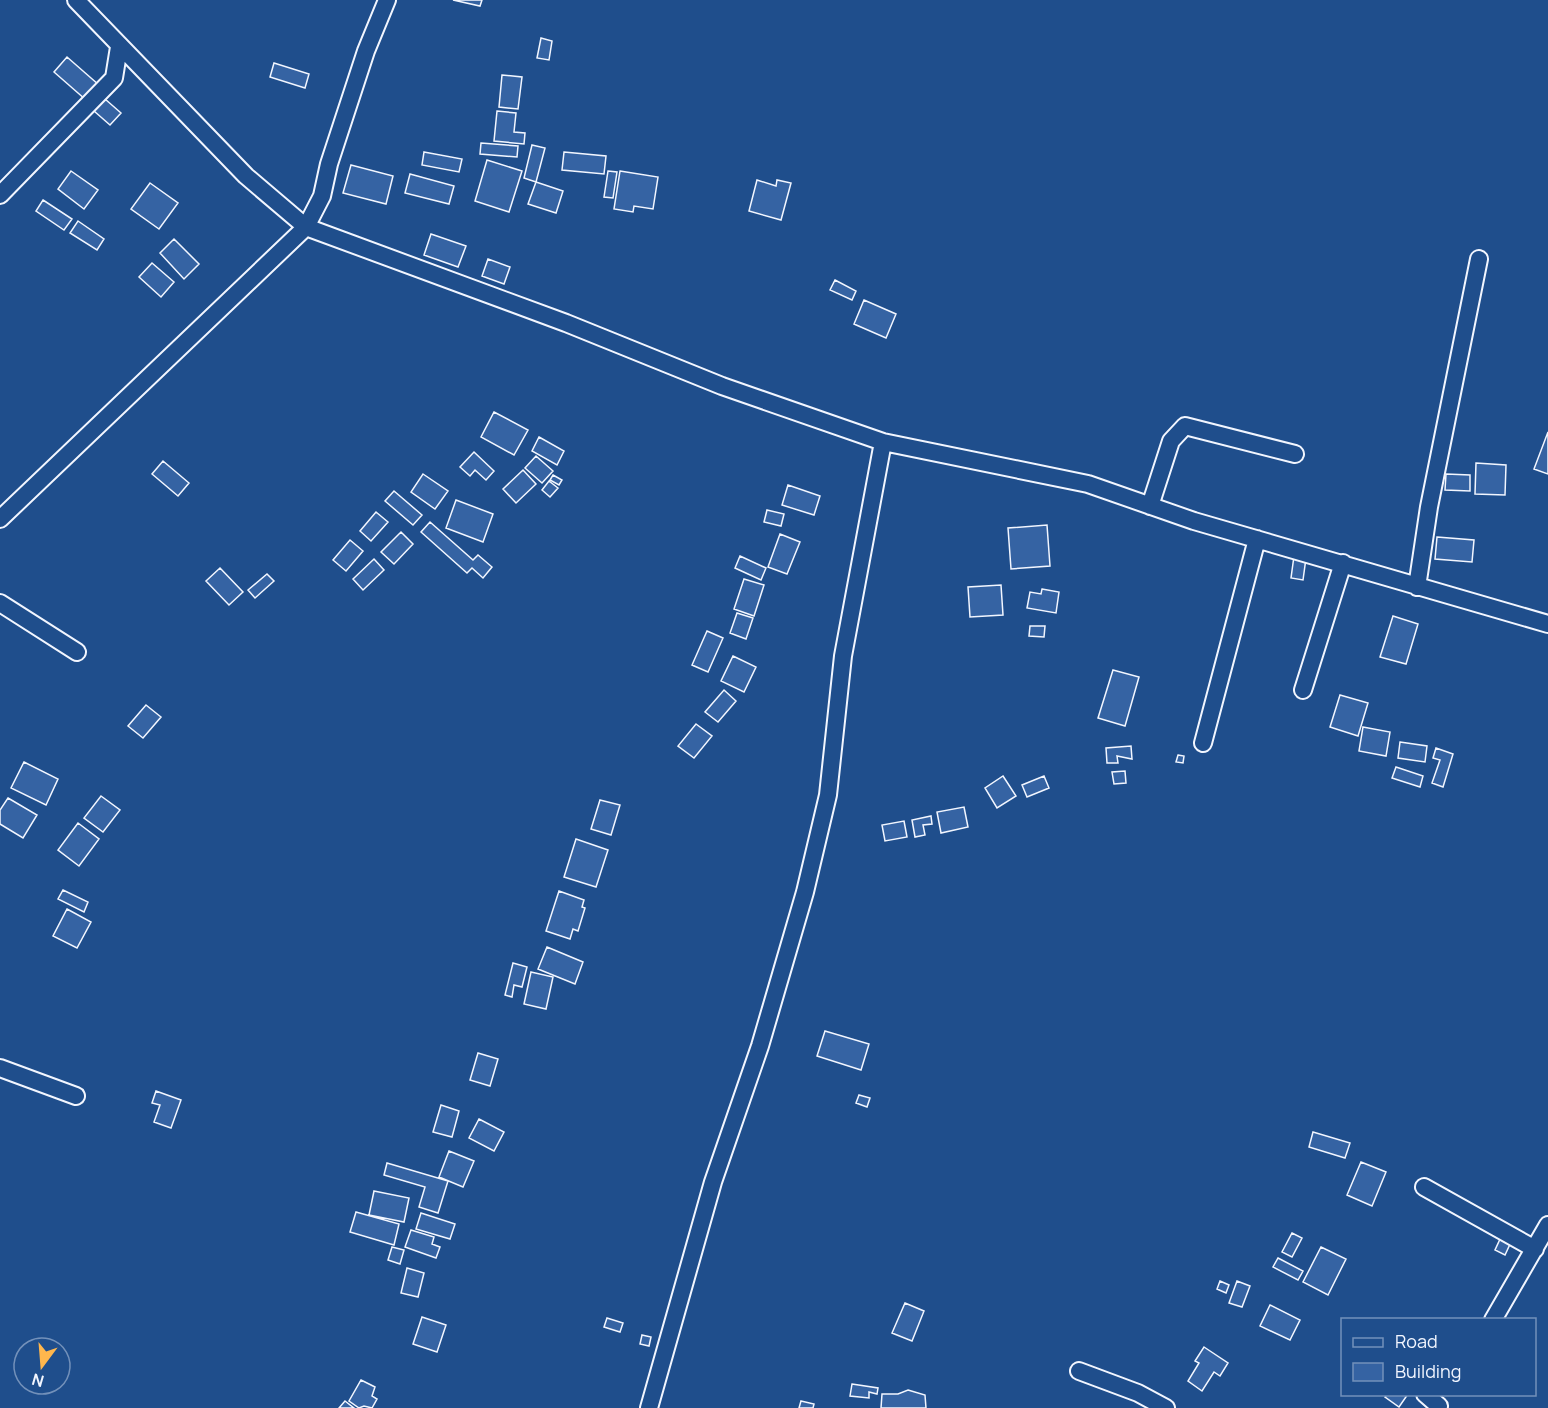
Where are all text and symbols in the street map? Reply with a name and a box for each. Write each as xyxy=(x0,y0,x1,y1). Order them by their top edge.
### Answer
legend xyxy=(1341,1318,1536,1396)
text: Road xyxy=(1395,1329,1438,1353)
north arrow xyxy=(12,1336,72,1396)
text: Building xyxy=(1395,1359,1461,1383)
text: N xyxy=(29,1368,46,1393)

